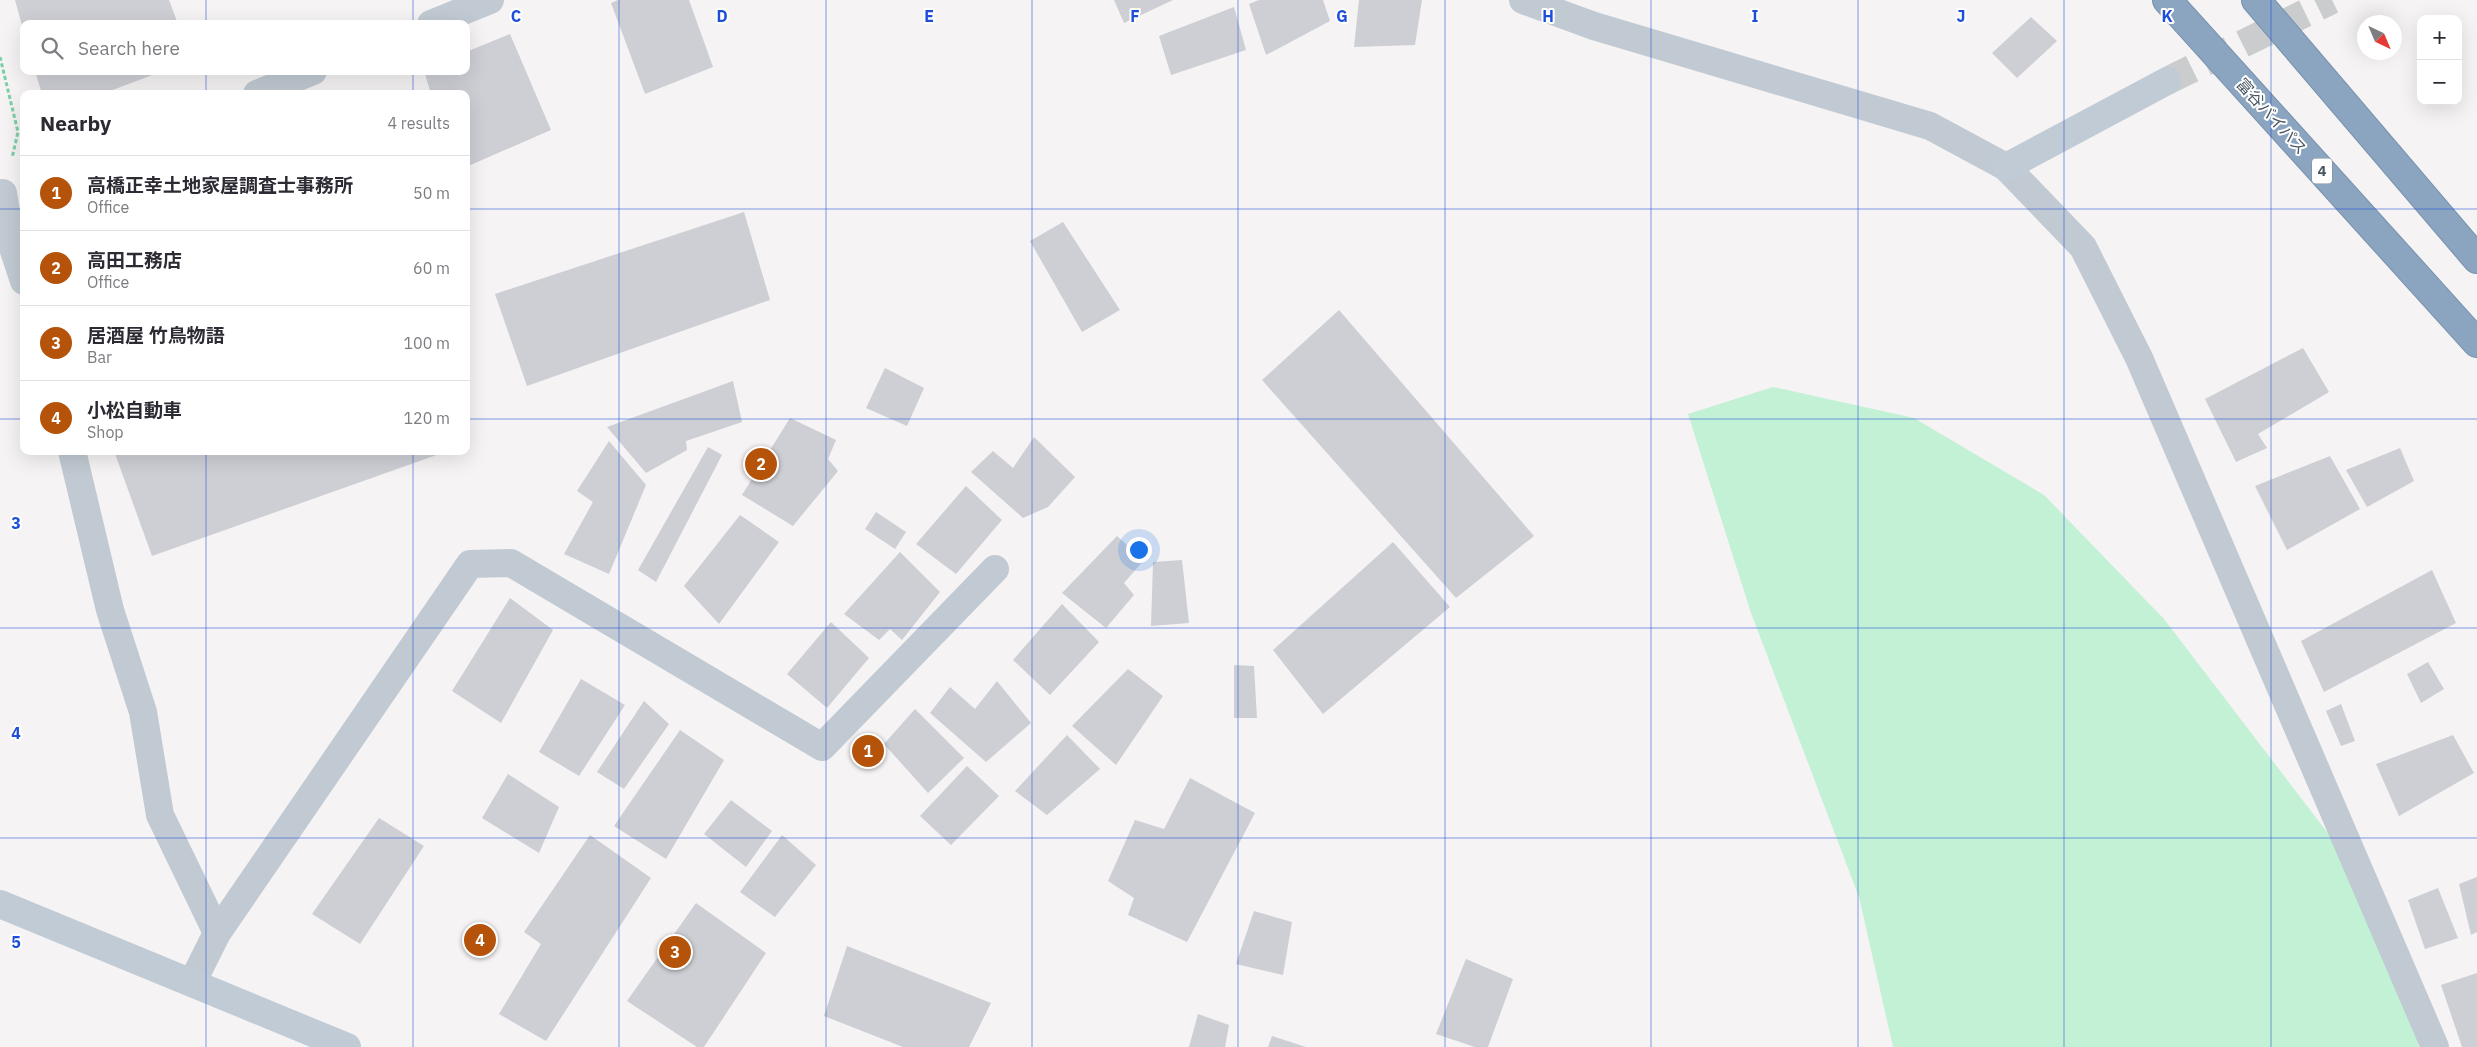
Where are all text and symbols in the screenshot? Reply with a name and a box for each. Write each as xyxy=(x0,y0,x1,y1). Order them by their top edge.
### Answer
text: C xyxy=(511,6,521,26)
text: D xyxy=(716,6,728,26)
text: E xyxy=(924,6,934,26)
text: F xyxy=(1130,6,1140,26)
text: G xyxy=(1336,6,1348,26)
text: H xyxy=(1542,6,1554,26)
text: I xyxy=(1752,6,1759,26)
text: J xyxy=(1957,6,1965,26)
text: K xyxy=(2161,6,2173,26)
north arrow xyxy=(2357,15,2402,60)
map controls xyxy=(2417,15,2462,105)
button: + xyxy=(2417,15,2462,60)
search box xyxy=(20,20,470,75)
icon: search xyxy=(38,34,66,62)
text: Search here xyxy=(78,36,180,60)
button: − xyxy=(2417,60,2462,105)
street label: 富谷バイパス xyxy=(2233,74,2311,158)
text: Nearby xyxy=(40,109,111,137)
text: 4 results xyxy=(387,113,450,133)
road number: 4 xyxy=(2312,158,2332,184)
text: 高橋正幸土地家屋調査士事務所 xyxy=(87,173,353,197)
text: 1 xyxy=(51,183,61,203)
text: 50 m xyxy=(413,183,450,203)
text: Office xyxy=(87,197,129,217)
text: 高田工務店 xyxy=(87,248,182,272)
text: 2 xyxy=(51,258,61,278)
text: 60 m xyxy=(413,258,450,278)
text: Office xyxy=(87,272,129,292)
text: 居酒屋 竹鳥物語 xyxy=(87,323,225,347)
text: 3 xyxy=(51,333,61,353)
text: 100 m xyxy=(403,333,450,353)
text: Bar xyxy=(87,347,112,367)
text: 小松自動車 xyxy=(87,398,182,422)
text: 4 xyxy=(51,408,61,428)
text: 120 m xyxy=(403,408,450,428)
text: Shop xyxy=(87,422,124,442)
pin: 2 xyxy=(745,445,777,483)
text: 3 xyxy=(11,513,21,533)
your location xyxy=(1126,537,1152,563)
text: 4 xyxy=(11,723,21,743)
pin: 1 xyxy=(852,732,884,770)
pin: 4 xyxy=(464,921,496,959)
text: 5 xyxy=(11,932,21,952)
pin: 3 xyxy=(659,933,691,971)

